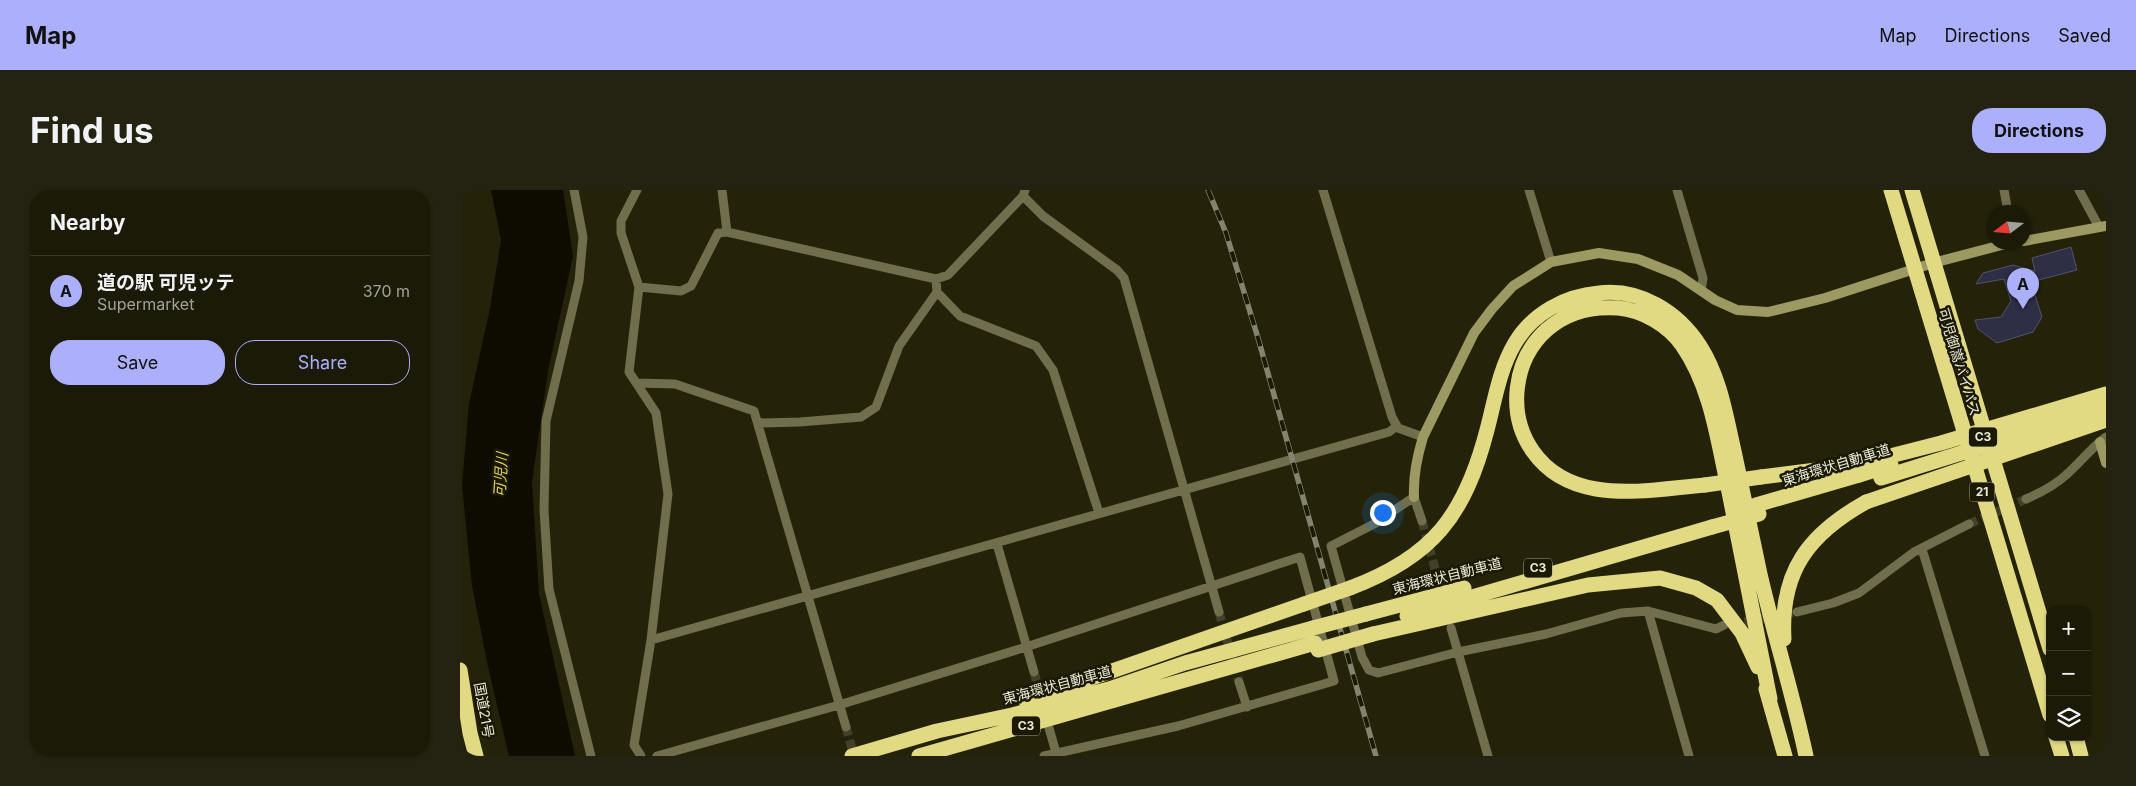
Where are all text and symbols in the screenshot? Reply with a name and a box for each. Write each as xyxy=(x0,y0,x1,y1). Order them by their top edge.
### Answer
text: Map xyxy=(25,21,76,50)
text: Map xyxy=(1879,25,1917,46)
text: Directions xyxy=(1945,25,2030,46)
text: Saved xyxy=(2058,25,2111,46)
button: Directions xyxy=(1972,108,2106,153)
text: Find us xyxy=(30,109,154,151)
north arrow xyxy=(1986,205,2031,250)
text: Nearby xyxy=(50,210,125,235)
pin: A xyxy=(2007,268,2039,309)
text: 道の駅 可児ッテ xyxy=(97,271,235,294)
text: A xyxy=(60,281,72,301)
text: 370 m xyxy=(363,281,410,301)
text: Supermarket xyxy=(97,294,194,314)
street label: 可児御嵩バイパス xyxy=(1935,306,1984,418)
button: Save xyxy=(50,340,225,385)
button: Share xyxy=(235,340,410,385)
road number: C3 xyxy=(1969,428,1997,446)
street label: 東海環状自動車道 xyxy=(1780,440,1892,489)
water label: 可児川 xyxy=(489,450,512,498)
road number: 21 xyxy=(1970,482,1994,502)
your location xyxy=(1370,500,1396,526)
street label: 東海環状自動車道 xyxy=(1390,554,1503,597)
road number: C3 xyxy=(1524,558,1552,578)
map controls xyxy=(2046,606,2091,741)
button: + xyxy=(2046,606,2091,651)
button: − xyxy=(2046,651,2091,696)
street label: 東海環状自動車道 xyxy=(1001,662,1113,707)
street label: 国道21号 xyxy=(471,681,498,739)
button: layers xyxy=(2046,696,2091,741)
road number: C3 xyxy=(1012,716,1040,736)

